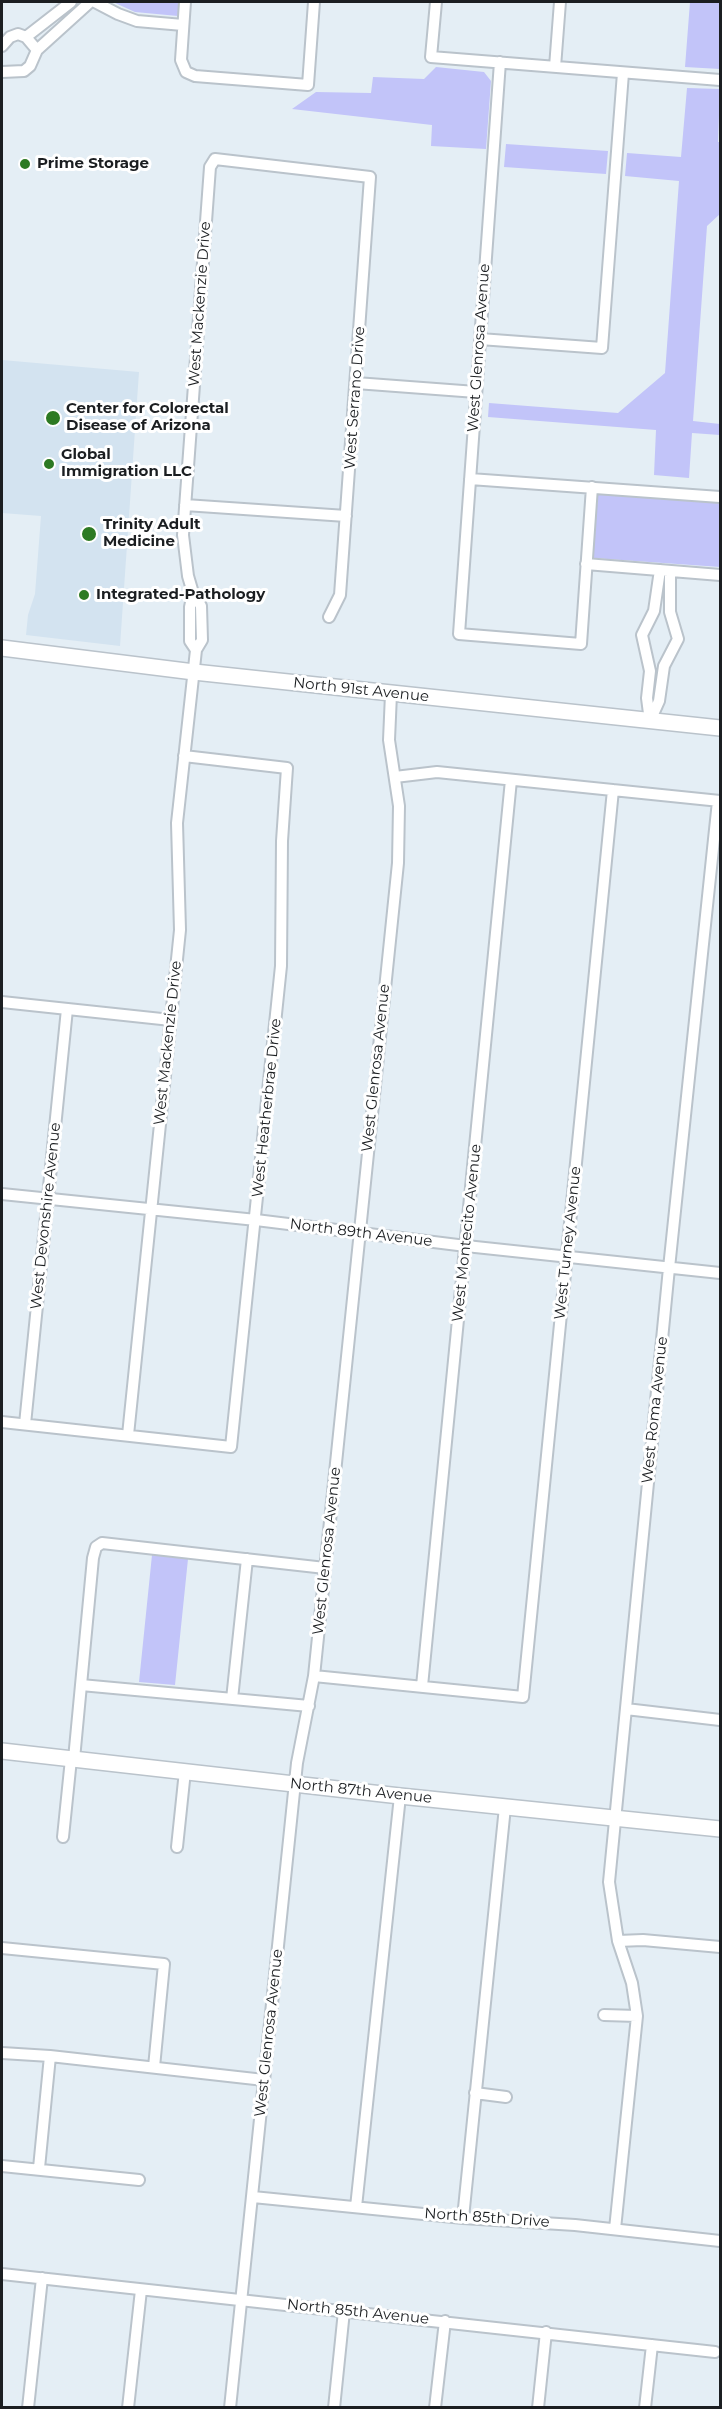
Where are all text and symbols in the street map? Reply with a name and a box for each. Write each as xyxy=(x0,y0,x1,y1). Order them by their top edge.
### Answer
place label: Prime Storage xyxy=(37,155,149,173)
marker: Prime Storage xyxy=(18,157,32,171)
street label: West Mackenzie Drive xyxy=(185,221,215,387)
street label: West Glenrosa Avenue xyxy=(464,263,494,433)
street label: West Serrano Drive xyxy=(341,326,369,470)
place label: Center for Colorectal Disease of Arizona xyxy=(66,400,229,435)
marker: Center for Colorectal Disease of Arizona xyxy=(44,409,62,427)
place label: Global Immigration LLC xyxy=(61,446,192,481)
marker: Global Immigration LLC xyxy=(42,457,56,471)
place label: Trinity Adult Medicine xyxy=(103,516,200,551)
marker: Trinity Adult Medicine xyxy=(80,525,98,543)
place label: Integrated-Pathology xyxy=(96,586,265,604)
marker: Integrated-Pathology xyxy=(77,588,91,602)
street label: North 91st Avenue xyxy=(292,674,430,706)
street label: West Mackenzie Drive xyxy=(150,960,186,1126)
street label: West Glenrosa Avenue xyxy=(358,983,394,1153)
street label: West Heatherbrae Drive xyxy=(249,1018,285,1198)
street label: West Devonshire Avenue xyxy=(27,1122,65,1310)
street label: West Montecito Avenue xyxy=(449,1143,485,1323)
street label: West Turney Avenue xyxy=(551,1165,585,1321)
street label: North 89th Avenue xyxy=(289,1215,433,1251)
street label: West Roma Avenue xyxy=(638,1336,672,1484)
street label: West Glenrosa Avenue xyxy=(309,1466,345,1636)
street label: North 87th Avenue xyxy=(289,1775,433,1807)
street label: West Glenrosa Avenue xyxy=(251,1948,287,2118)
street label: North 85th Drive xyxy=(424,2205,550,2231)
street label: North 85th Avenue xyxy=(286,2296,430,2328)

